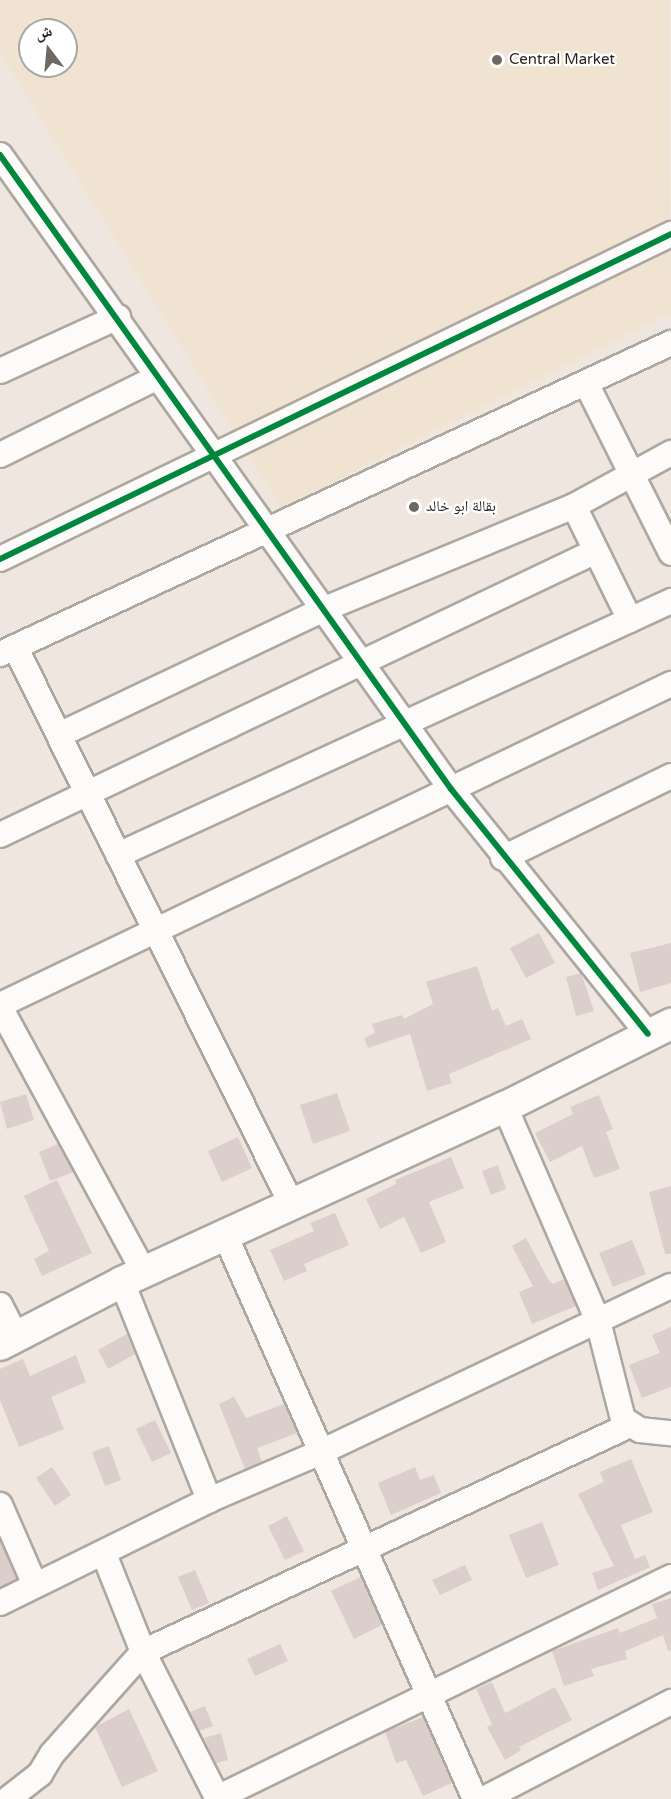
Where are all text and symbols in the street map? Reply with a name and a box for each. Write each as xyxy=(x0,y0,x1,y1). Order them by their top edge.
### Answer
north arrow xyxy=(18,18,78,78)
text: ش xyxy=(33,21,55,45)
place label: Central Market xyxy=(509,51,615,69)
marker: Central Market xyxy=(490,53,504,67)
place label: بقالة ابو خالد xyxy=(426,498,496,516)
marker: بقالة ابو خالد xyxy=(407,500,421,514)

